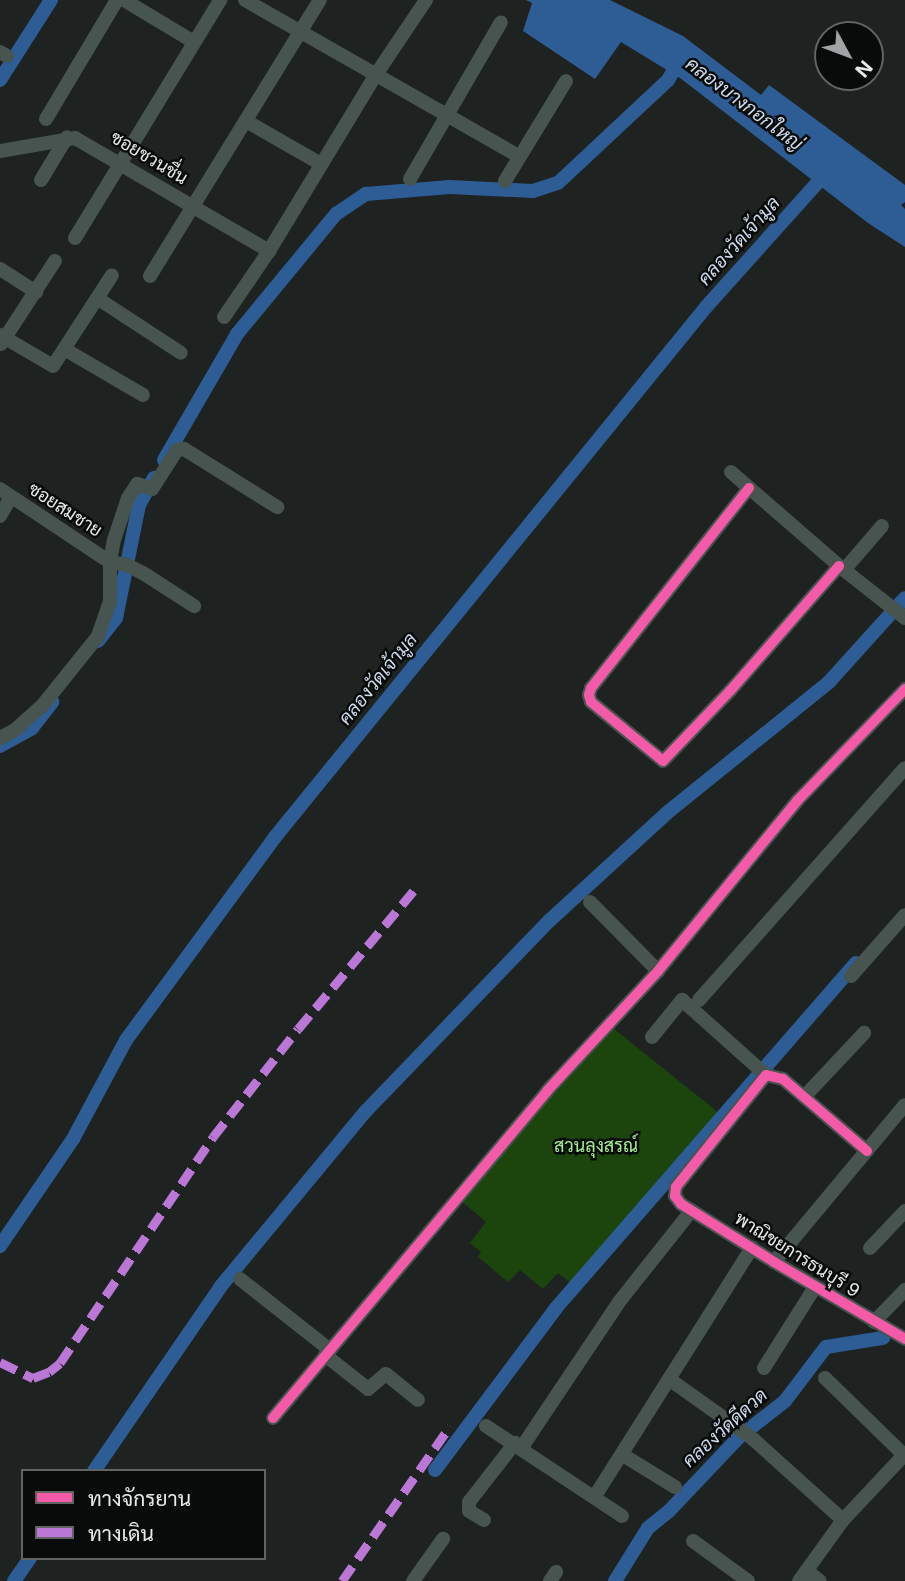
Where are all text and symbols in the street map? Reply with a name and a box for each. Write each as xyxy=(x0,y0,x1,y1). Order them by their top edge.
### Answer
north arrow xyxy=(814,21,884,91)
water label: คลองบางกอกใหญ่ xyxy=(681,53,807,155)
text: N xyxy=(850,56,877,82)
street label: ซอยชวนชื่น xyxy=(107,127,191,189)
water label: คลองวัดเจ้ามูล xyxy=(693,192,785,290)
street label: ซอยสมชาย xyxy=(24,478,106,542)
water label: คลองวัดเจ้ามูล xyxy=(334,628,422,730)
park label: สวนลุงสรณ์ xyxy=(554,1135,638,1157)
street label: พาณิชยการธนบุรี 9 xyxy=(730,1208,864,1302)
water label: คลองวัดดีดวด xyxy=(678,1384,772,1472)
legend xyxy=(21,1469,266,1560)
text: ทางจักรยาน xyxy=(88,1486,191,1511)
text: ทางเดิน xyxy=(88,1521,154,1546)

